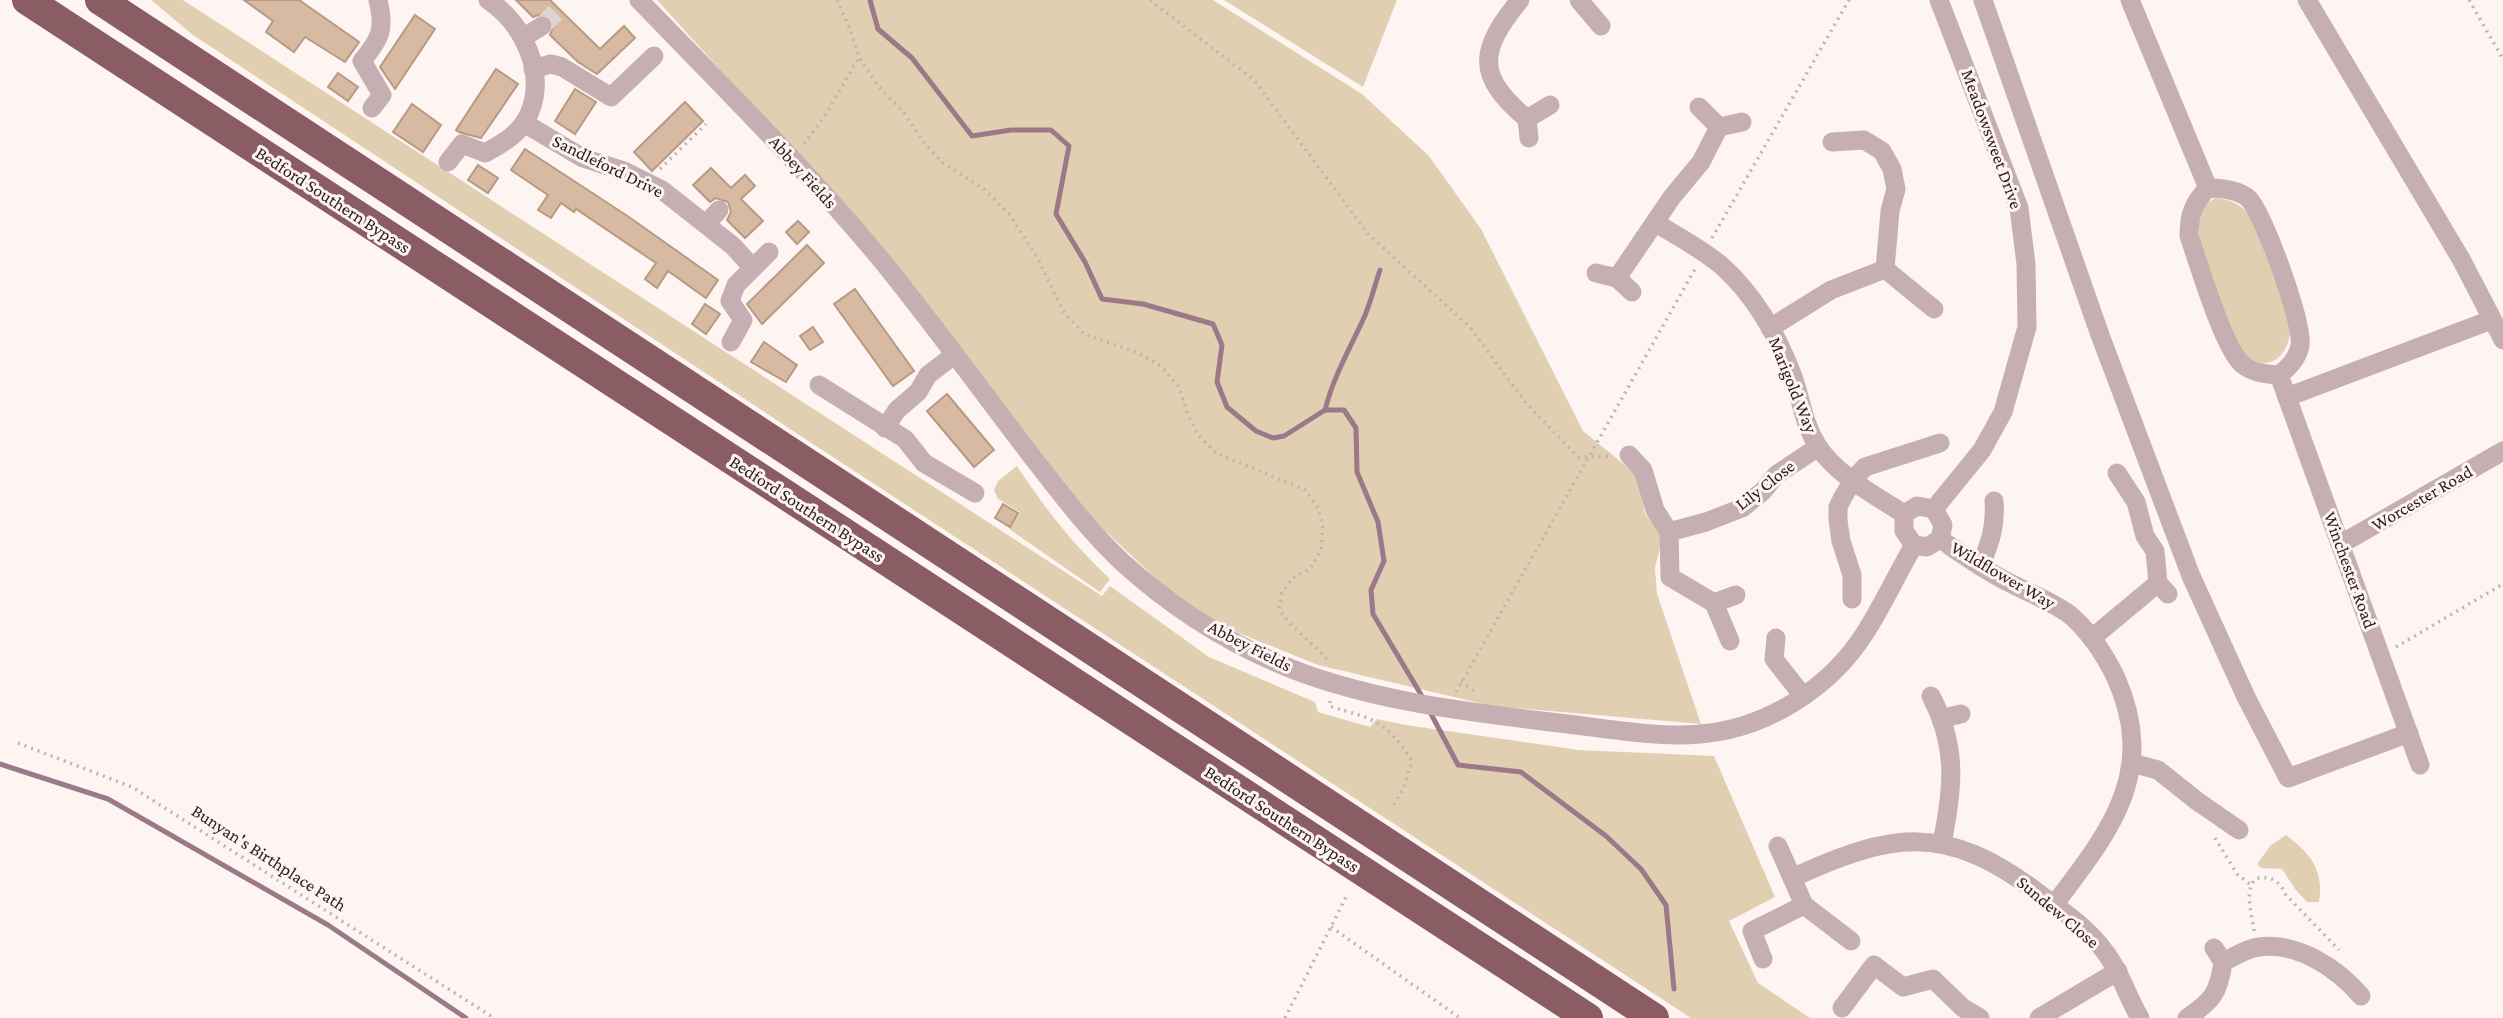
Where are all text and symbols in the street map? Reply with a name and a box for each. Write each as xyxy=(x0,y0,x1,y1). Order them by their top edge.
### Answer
street label: Meadowsweet Drive xyxy=(1957,66,2027,212)
street label: Sandleford Drive xyxy=(549,131,667,201)
street label: Abbey Fields xyxy=(765,132,841,212)
street label: Bedford Southern Bypass xyxy=(252,143,414,257)
street label: Marigold Way xyxy=(1765,334,1822,437)
street label: Bedford Southern Bypass xyxy=(726,452,888,566)
street label: Lily Close xyxy=(1732,456,1799,514)
street label: Worcester Road xyxy=(2368,461,2476,535)
street label: Winchester Road xyxy=(2320,509,2381,632)
street label: Wildflower Way xyxy=(1947,537,2059,613)
street label: Abbey Fields xyxy=(1205,616,1295,676)
street label: Bedford Southern Bypass xyxy=(1201,762,1363,876)
street label: Bunyan's Birthplace Path xyxy=(188,801,350,916)
street label: Sundew Close xyxy=(2013,872,2103,952)

